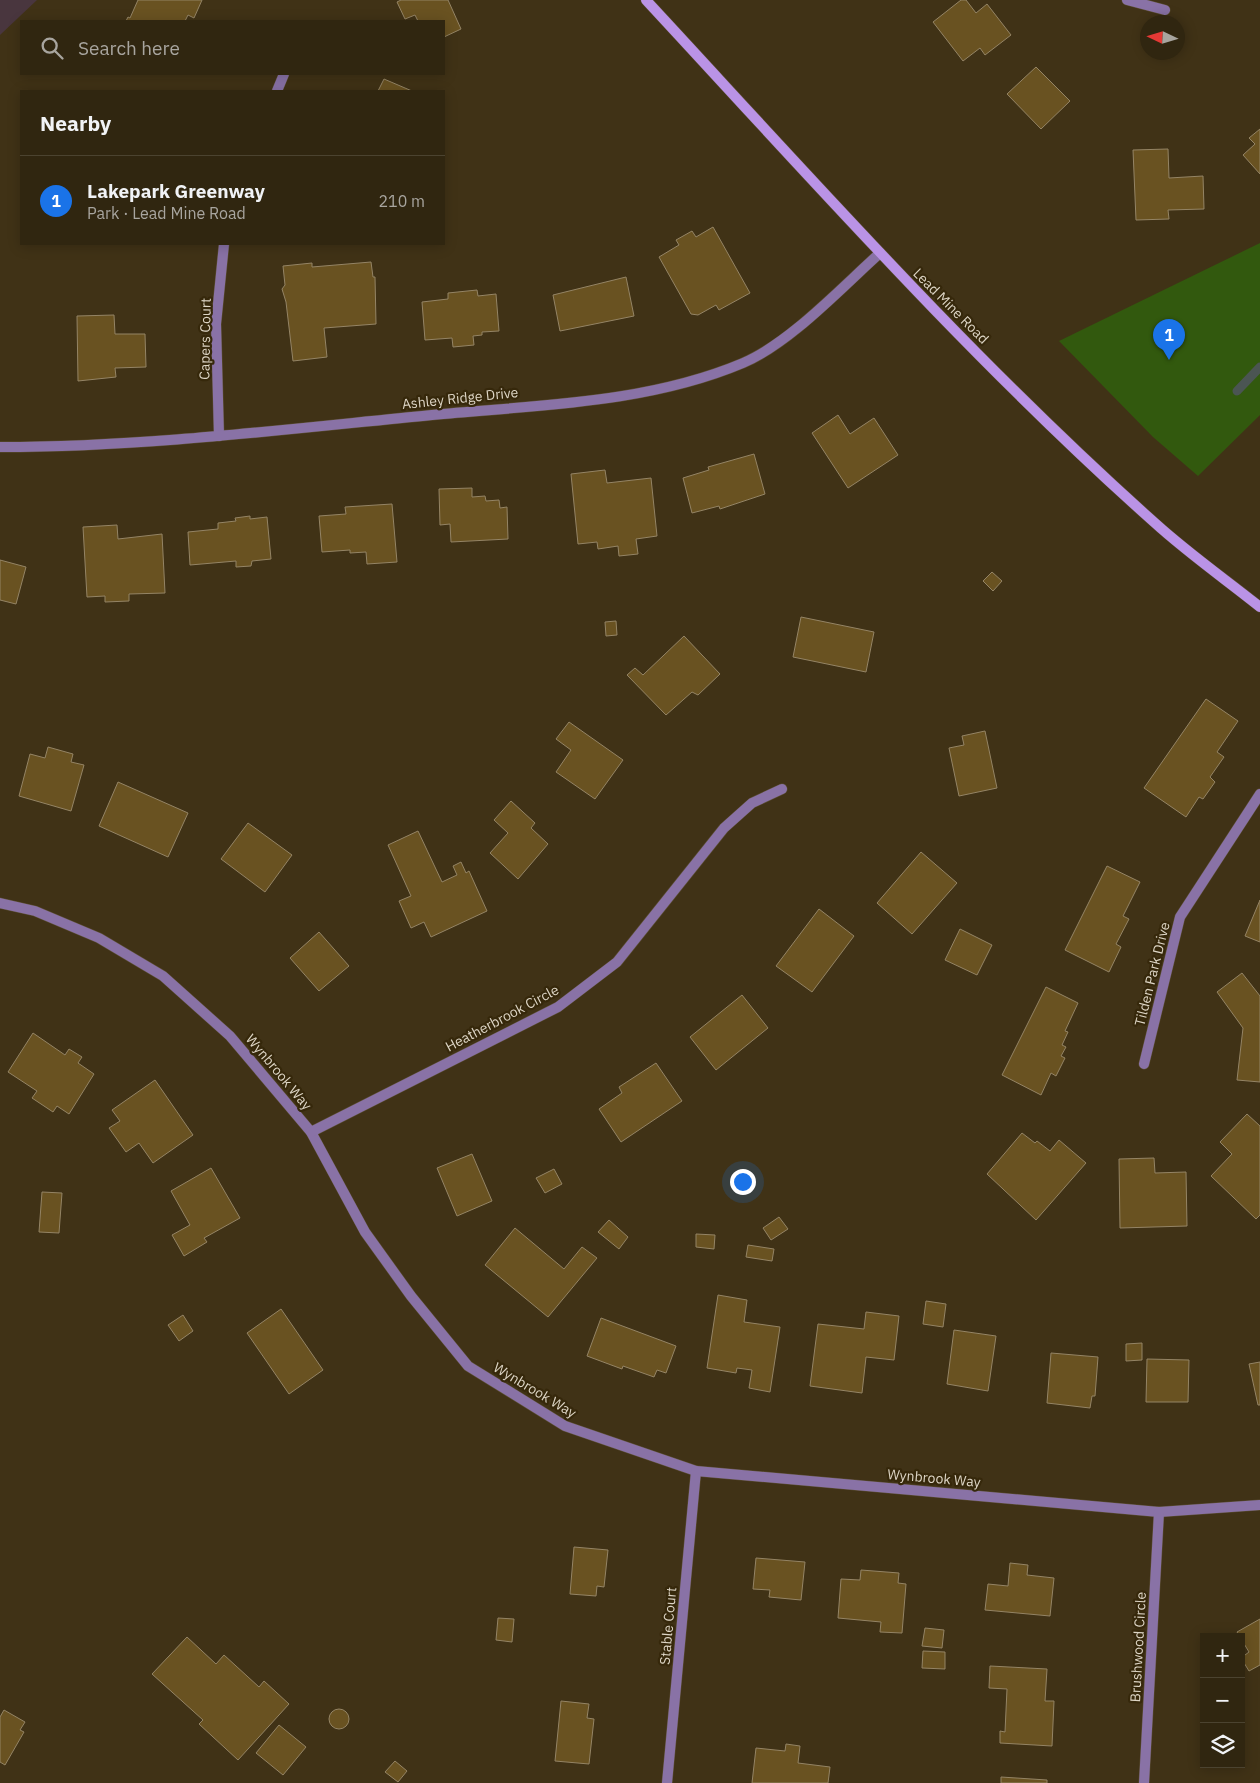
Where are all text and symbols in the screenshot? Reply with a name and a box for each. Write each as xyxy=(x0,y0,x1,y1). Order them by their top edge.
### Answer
north arrow xyxy=(1140,15,1185,60)
search box xyxy=(20,20,445,75)
icon: search xyxy=(38,34,66,62)
text: Search here xyxy=(78,36,180,60)
text: Nearby xyxy=(40,109,111,137)
text: Lakepark Greenway xyxy=(87,179,265,203)
text: 1 xyxy=(51,191,61,211)
text: 210 m xyxy=(378,191,425,211)
text: Park · Lead Mine Road xyxy=(87,203,246,223)
street label: Lead Mine Road xyxy=(909,264,993,348)
street label: Capers Court xyxy=(195,298,215,380)
pin: 1 xyxy=(1153,319,1185,360)
street label: Ashley Ridge Drive xyxy=(401,383,519,413)
street label: Tilden Park Drive xyxy=(1130,920,1174,1028)
street label: Heatherbrook Circle xyxy=(442,980,562,1056)
street label: Wynbrook Way xyxy=(242,1030,316,1114)
your location xyxy=(730,1169,756,1195)
street label: Wynbrook Way xyxy=(490,1358,580,1422)
street label: Wynbrook Way xyxy=(887,1465,981,1491)
street label: Stable Court xyxy=(656,1586,680,1666)
street label: Brushwood Circle xyxy=(1126,1591,1150,1703)
map controls xyxy=(1200,1633,1245,1768)
button: + xyxy=(1200,1633,1245,1678)
button: − xyxy=(1200,1678,1245,1723)
button: layers xyxy=(1200,1723,1245,1768)

